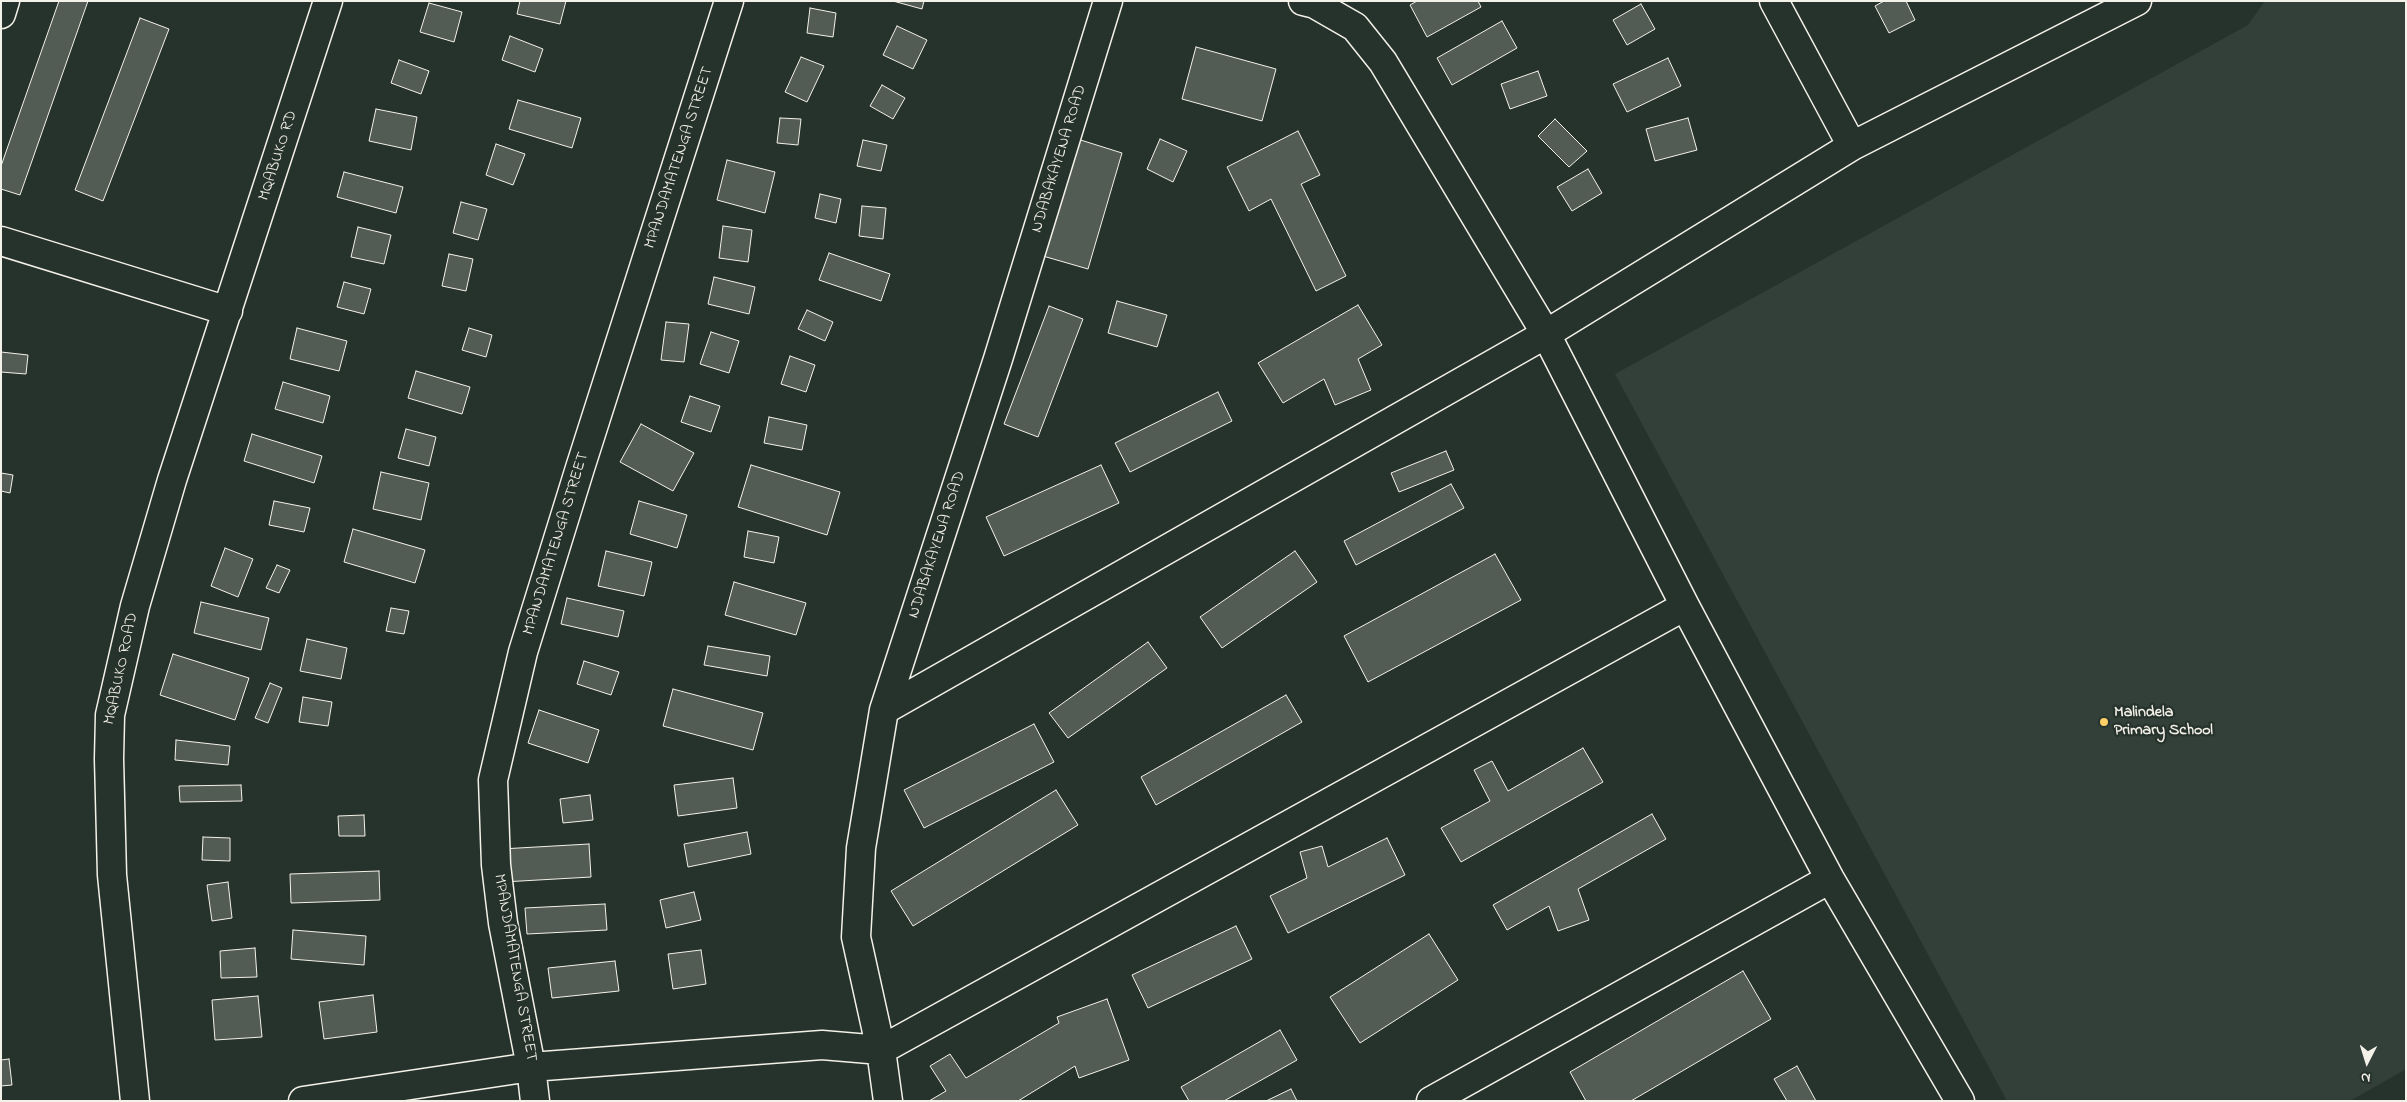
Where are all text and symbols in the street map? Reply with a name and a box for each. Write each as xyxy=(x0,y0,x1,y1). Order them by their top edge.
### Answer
street label: MPANDAMATENGA STREET xyxy=(641,65,719,251)
street label: NDABAKAYENA ROAD xyxy=(1028,83,1092,235)
street label: MQABUKO RD xyxy=(255,109,303,203)
street label: MPANDAMATENGA STREET xyxy=(520,450,594,638)
street label: NDABAKAYENA ROAD xyxy=(905,469,971,621)
street label: MQABUKO ROAD xyxy=(101,611,143,727)
place label: Malindela Primary School xyxy=(2114,703,2213,741)
marker: Malindela Primary School xyxy=(2098,716,2110,728)
street label: MPANDAMATENGA STREET xyxy=(488,873,540,1063)
north arrow xyxy=(2342,1037,2392,1087)
text: N xyxy=(2360,1067,2371,1088)

